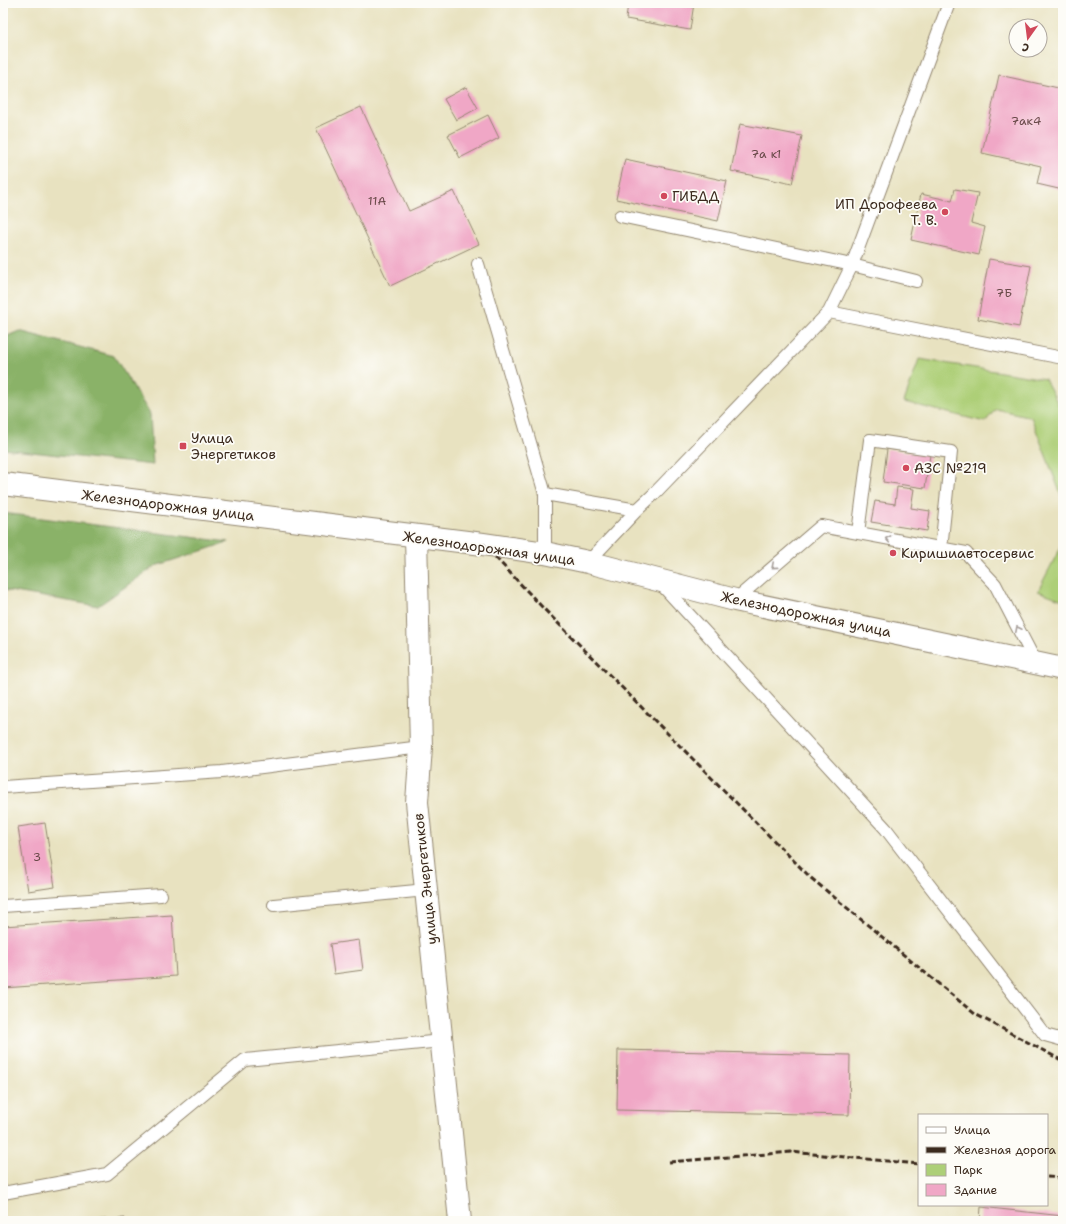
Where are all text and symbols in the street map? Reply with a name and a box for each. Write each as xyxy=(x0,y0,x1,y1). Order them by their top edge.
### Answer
north arrow xyxy=(1008,18,1048,58)
text: С xyxy=(1020,39,1031,55)
house number: 7ак4 xyxy=(1011,113,1041,129)
house number: 7а к1 xyxy=(751,146,781,162)
place label: ГИБДД xyxy=(672,187,720,205)
marker: ГИБДД xyxy=(659,191,669,201)
house number: 11А xyxy=(368,193,386,209)
place label: ИП Дорофеева Т. В. xyxy=(835,195,937,229)
marker: ИП Дорофеева Т. В. xyxy=(940,207,950,217)
house number: 7Б xyxy=(996,285,1012,301)
place label: Улица Энергетиков xyxy=(191,429,276,463)
marker: Улица Энергетиков xyxy=(178,441,188,451)
place label: АЗС №219 xyxy=(914,459,987,477)
marker: АЗС №219 xyxy=(901,463,911,473)
street label: Железнодорожная улица xyxy=(81,485,256,525)
street label: Железнодорожная улица xyxy=(402,527,577,569)
one-way arrow xyxy=(885,535,891,543)
place label: Киришиавтосервис xyxy=(901,544,1034,562)
marker: Киришиавтосервис xyxy=(888,548,898,558)
one-way arrow xyxy=(771,562,779,569)
street label: Железнодорожная улица xyxy=(719,587,893,641)
one-way arrow xyxy=(1015,625,1023,633)
street label: улица Энергетиков xyxy=(409,812,441,946)
house number: 3 xyxy=(33,849,41,865)
legend xyxy=(918,1114,1048,1206)
text: Улица xyxy=(954,1122,991,1138)
text: Железная дорога xyxy=(954,1142,1057,1158)
text: Парк xyxy=(954,1162,983,1178)
text: Здание xyxy=(954,1182,998,1198)

